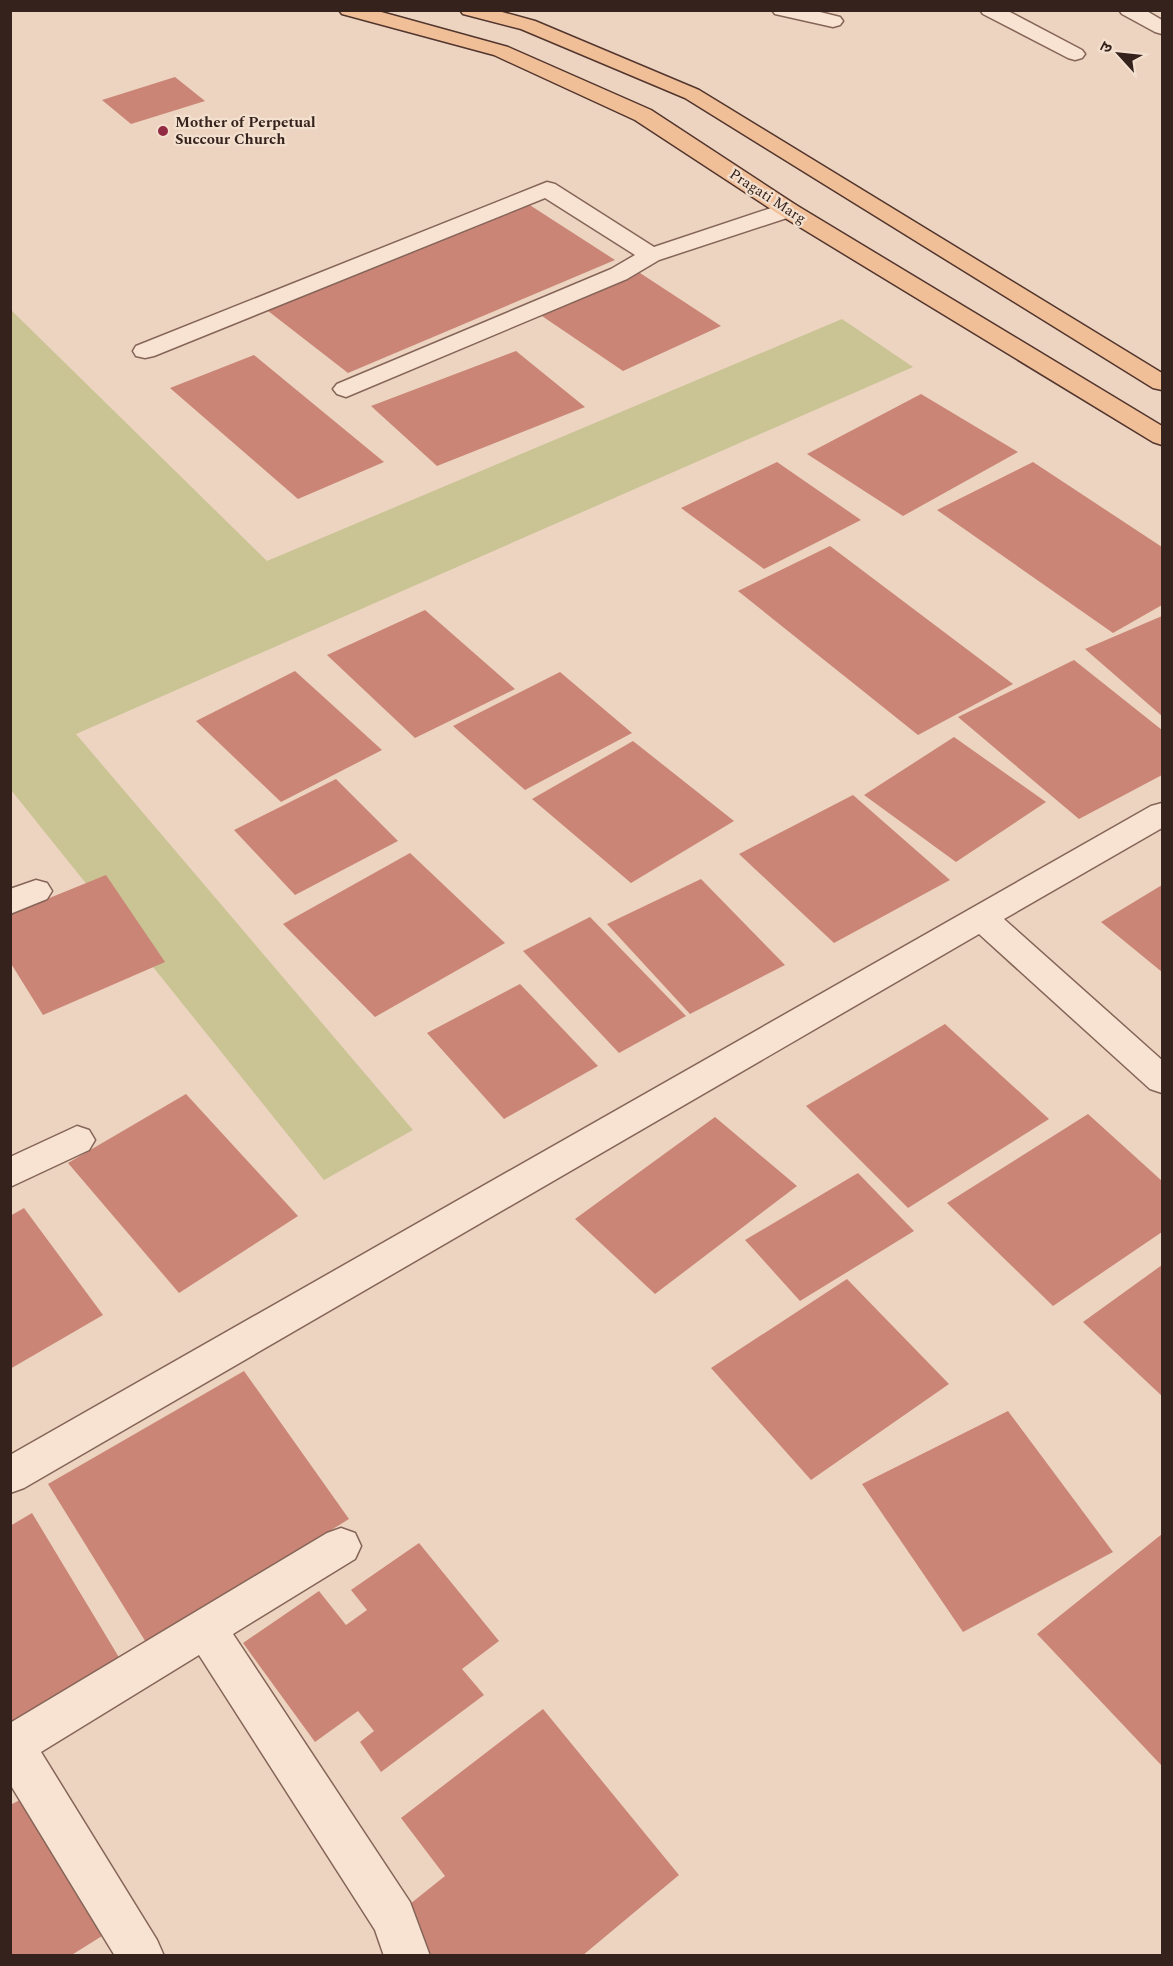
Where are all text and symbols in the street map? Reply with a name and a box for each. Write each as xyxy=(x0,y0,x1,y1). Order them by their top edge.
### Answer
north arrow xyxy=(1089,24,1149,84)
text: उ xyxy=(1094,37,1120,57)
place label: Mother of Perpetual Succour Church xyxy=(175,111,316,151)
marker: Mother of Perpetual Succour Church xyxy=(156,124,170,138)
street label: Pragati Marg xyxy=(725,163,811,230)

